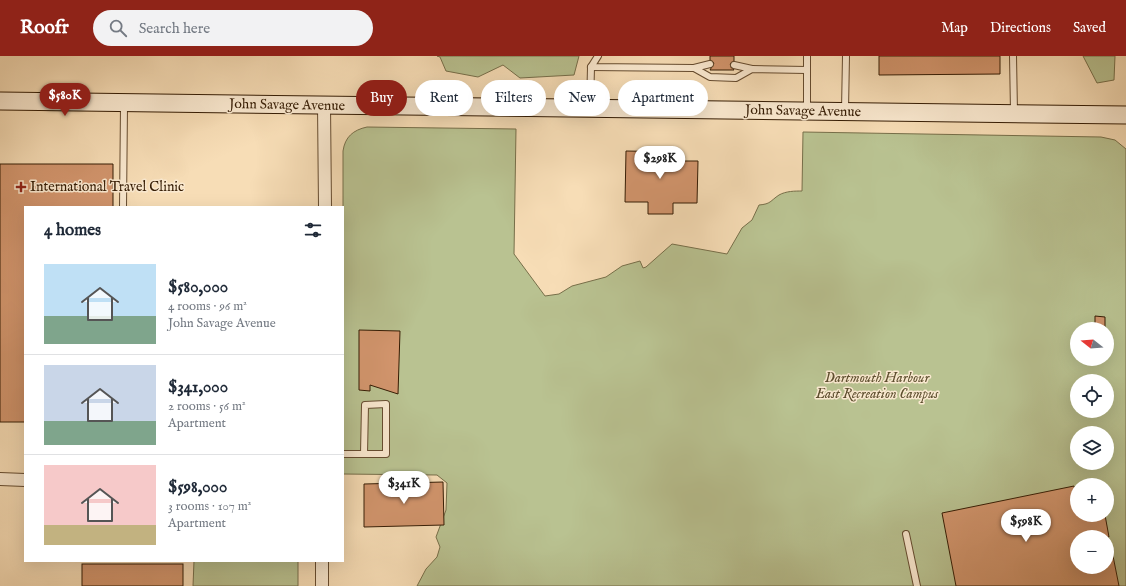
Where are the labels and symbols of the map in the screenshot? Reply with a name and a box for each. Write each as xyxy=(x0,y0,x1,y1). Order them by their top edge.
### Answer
pin: $580K xyxy=(37,83,93,117)
street label: John Savage Avenue xyxy=(227,95,346,115)
street label: John Savage Avenue xyxy=(743,101,862,121)
pin: $298K xyxy=(632,146,688,180)
place label: International Travel Clinic xyxy=(30,178,184,196)
marker: International Travel Clinic xyxy=(15,181,27,193)
north arrow xyxy=(1070,322,1114,366)
park label: Dartmouth Harbour East Recreation Campus xyxy=(815,369,939,403)
pin: $341K xyxy=(376,471,432,505)
pin: $598K xyxy=(998,509,1054,543)

